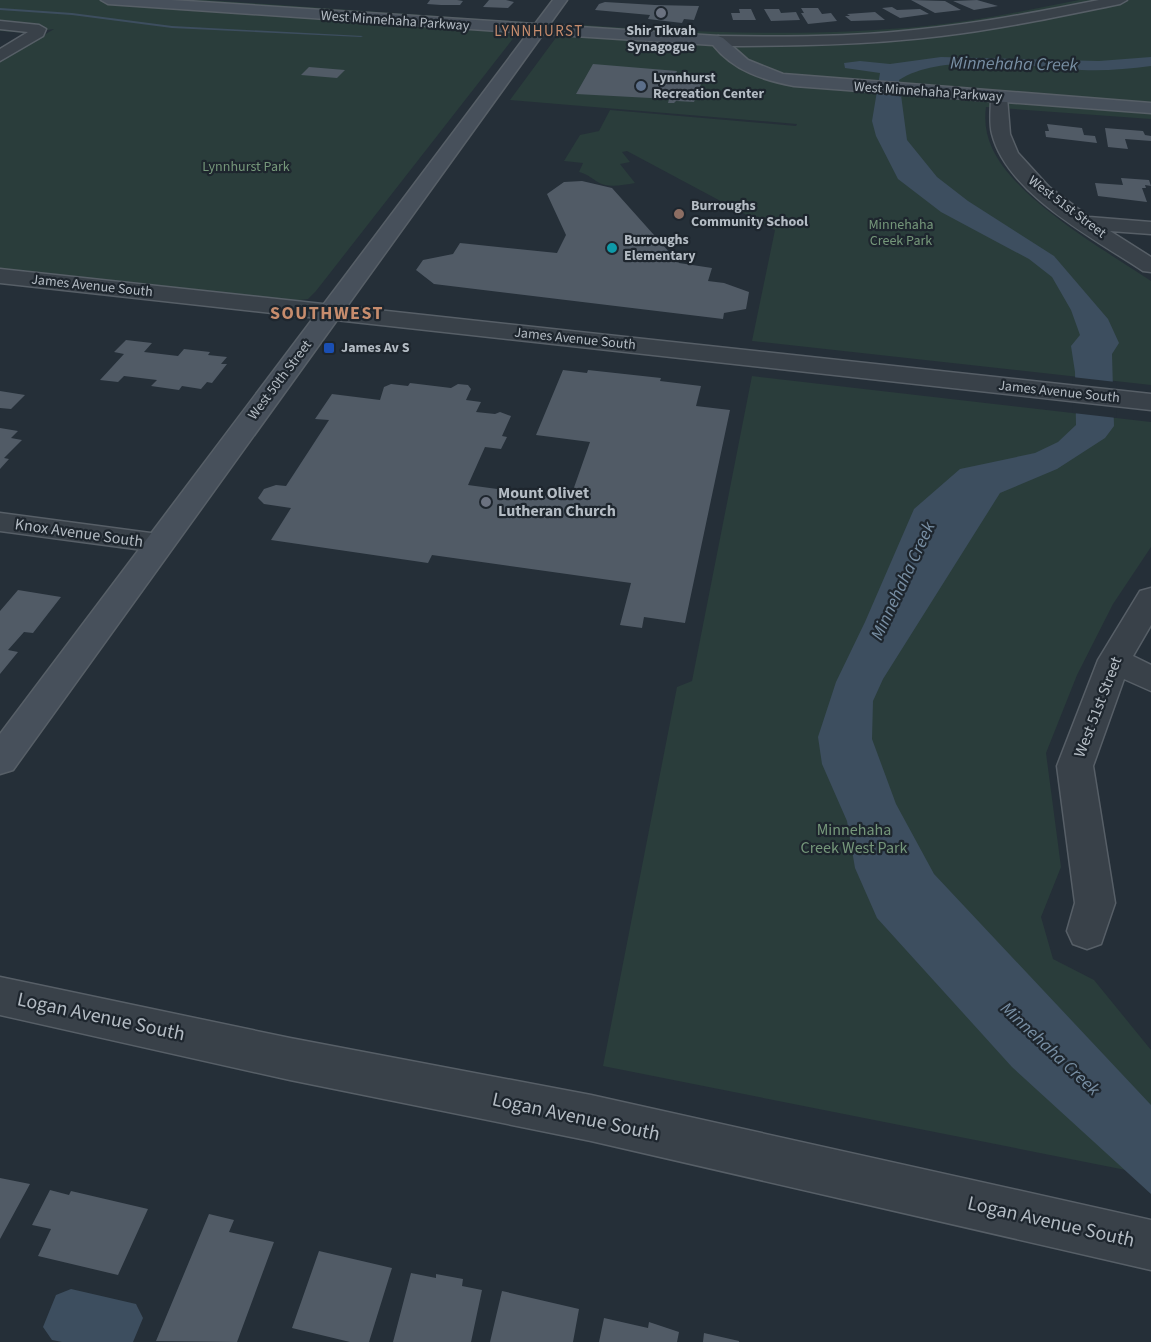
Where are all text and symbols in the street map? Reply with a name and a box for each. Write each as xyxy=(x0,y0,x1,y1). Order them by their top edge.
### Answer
street label: West Minnehaha Parkway xyxy=(320,6,470,36)
marker: Shir Tikvah Synagogue xyxy=(654,6,668,20)
district label: LYNNHURST xyxy=(494,21,584,42)
place label: Shir Tikvah Synagogue xyxy=(626,21,696,57)
water label: Minnehaha Creek xyxy=(950,50,1079,78)
place label: Lynnhurst Recreation Center xyxy=(653,68,764,104)
street label: West Minnehaha Parkway xyxy=(853,77,1003,107)
marker: Lynnhurst Recreation Center xyxy=(634,79,648,93)
park label: Lynnhurst Park xyxy=(202,157,290,177)
street label: West 51st Street xyxy=(1024,171,1110,243)
place label: Burroughs Community School xyxy=(691,196,808,232)
marker: Burroughs Community School xyxy=(672,207,686,221)
park label: Minnehaha Creek Park xyxy=(868,215,934,251)
place label: Burroughs Elementary xyxy=(624,230,696,266)
marker: Burroughs Elementary xyxy=(605,241,619,255)
street label: James Avenue South xyxy=(30,270,154,302)
district label: SOUTHWEST xyxy=(270,301,384,326)
street label: James Avenue South xyxy=(513,323,637,355)
street label: West 50th Street xyxy=(243,336,317,424)
place label: James Av S xyxy=(341,338,410,358)
marker: James Av S xyxy=(322,341,336,355)
street label: James Avenue South xyxy=(997,376,1121,408)
place label: Mount Olivet Lutheran Church xyxy=(498,482,616,522)
marker: Mount Olivet Lutheran Church xyxy=(479,495,493,509)
street label: Knox Avenue South xyxy=(13,513,145,553)
water label: Minnehaha Creek xyxy=(865,517,942,644)
street label: West 51st Street xyxy=(1069,653,1128,761)
park label: Minnehaha Creek West Park xyxy=(801,819,908,859)
street label: Logan Avenue South xyxy=(15,986,187,1048)
water label: Minnehaha Creek xyxy=(995,996,1106,1102)
street label: Logan Avenue South xyxy=(490,1086,662,1148)
street label: Logan Avenue South xyxy=(965,1189,1137,1255)

